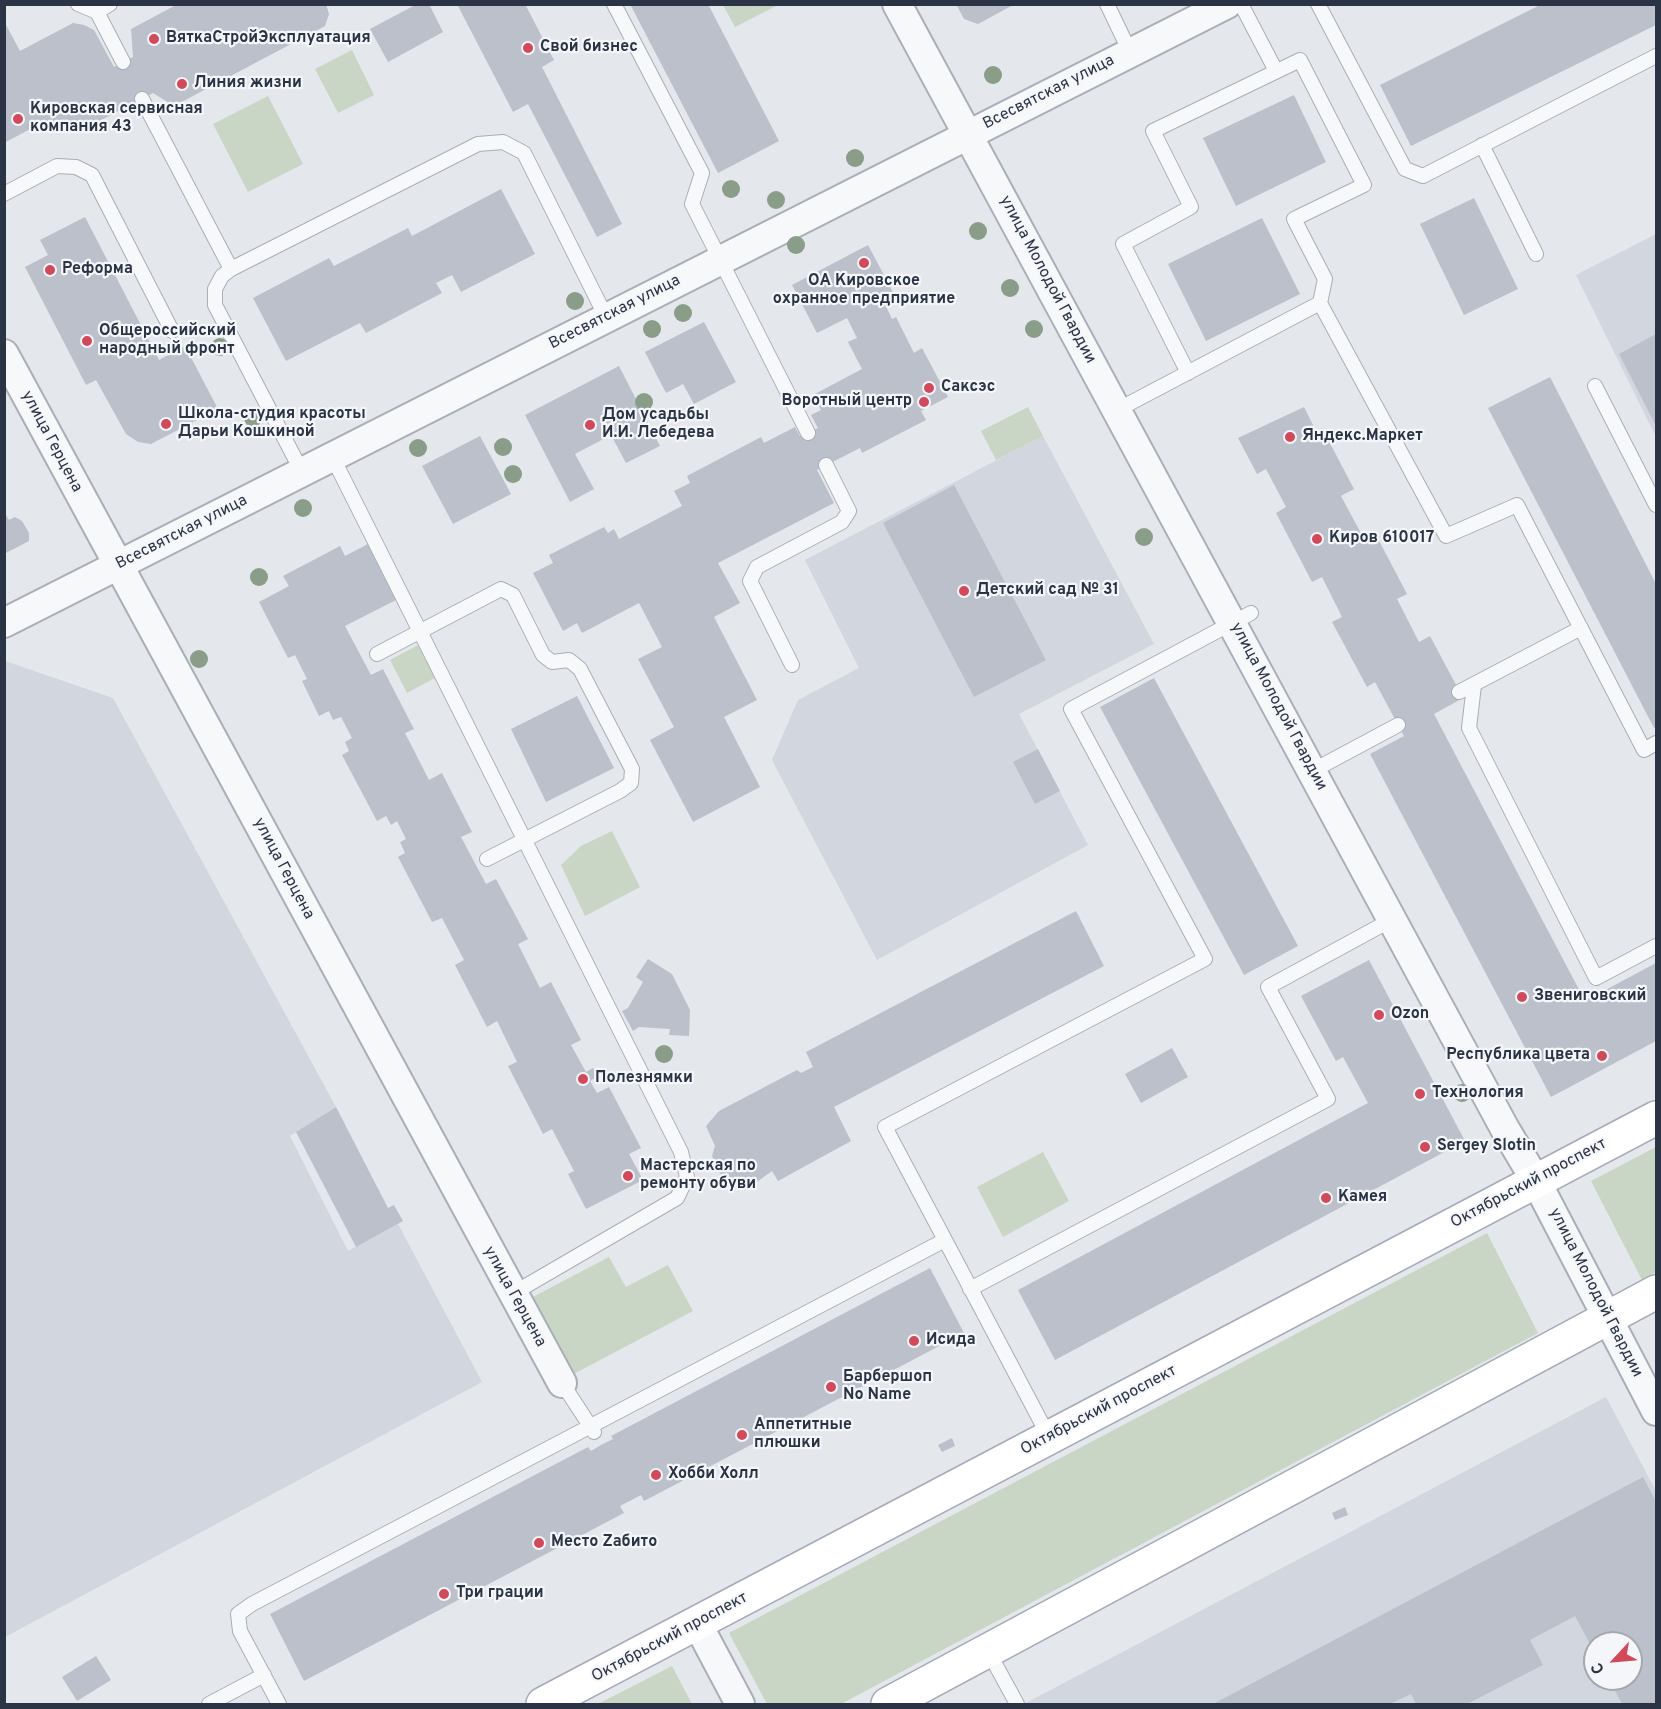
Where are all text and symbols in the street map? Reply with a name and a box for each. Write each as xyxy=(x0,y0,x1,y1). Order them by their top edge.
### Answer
place label: ВяткаСтройЭксплуатация xyxy=(166,29,371,49)
marker: ВяткаСтройЭксплуатация xyxy=(147,32,161,46)
place label: Свой бизнес xyxy=(540,38,638,58)
marker: Свой бизнес xyxy=(521,41,535,55)
street label: Всесвятская улица xyxy=(980,52,1118,134)
place label: Линия жизни xyxy=(194,74,302,94)
marker: Линия жизни xyxy=(175,77,189,91)
place label: Кировская сервисная компания 43 xyxy=(30,100,203,138)
marker: Кировская сервисная компания 43 xyxy=(11,112,25,126)
street label: улица Молодой Гвардии xyxy=(995,193,1099,367)
marker: ОА Кировское охранное предприятие xyxy=(857,256,871,270)
place label: Реформа xyxy=(62,260,133,280)
marker: Реформа xyxy=(43,263,57,277)
street label: Всесвятская улица xyxy=(546,272,684,354)
place label: ОА Кировское охранное предприятие xyxy=(773,272,955,310)
place label: Общероссийский народный фронт xyxy=(99,322,236,360)
marker: Общероссийский народный фронт xyxy=(80,334,94,348)
place label: Саксэс xyxy=(941,378,995,398)
marker: Саксэс xyxy=(922,381,936,395)
street label: улица Герцена xyxy=(16,388,86,496)
place label: Воротный центр xyxy=(781,392,912,412)
marker: Воротный центр xyxy=(917,395,931,409)
place label: Школа-студия красоты Дарьи Кошкиной xyxy=(178,405,366,443)
place label: Дом усадьбы И.И. Лебедева xyxy=(602,406,714,444)
marker: Школа-студия красоты Дарьи Кошкиной xyxy=(159,417,173,431)
marker: Дом усадьбы И.И. Лебедева xyxy=(583,418,597,432)
place label: Яндекс.Маркет xyxy=(1302,427,1423,447)
marker: Яндекс.Маркет xyxy=(1283,430,1297,444)
street label: Всесвятская улица xyxy=(113,492,251,574)
place label: Киров 610017 xyxy=(1329,529,1434,549)
marker: Киров 610017 xyxy=(1310,532,1324,546)
place label: Детский сад № 31 xyxy=(976,581,1119,601)
marker: Детский сад № 31 xyxy=(957,584,971,598)
street label: улица Молодой Гвардии xyxy=(1226,620,1330,794)
street label: улица Герцена xyxy=(248,815,318,923)
place label: Звениговский xyxy=(1534,987,1646,1007)
marker: Звениговский xyxy=(1515,990,1529,1004)
place label: Ozon xyxy=(1391,1005,1429,1025)
marker: Ozon xyxy=(1372,1008,1386,1022)
place label: Республика цвета xyxy=(1446,1046,1590,1066)
marker: Республика цвета xyxy=(1595,1049,1609,1063)
place label: Полезнямки xyxy=(595,1069,693,1089)
marker: Полезнямки xyxy=(576,1072,590,1086)
place label: Технология xyxy=(1432,1084,1524,1104)
marker: Технология xyxy=(1413,1087,1427,1101)
street label: Октябрьский проспект xyxy=(1448,1135,1610,1233)
place label: Sergey Slotin xyxy=(1437,1137,1536,1157)
marker: Sergey Slotin xyxy=(1418,1140,1432,1154)
place label: Мастерская по ремонту обуви xyxy=(640,1157,756,1195)
marker: Мастерская по ремонту обуви xyxy=(621,1169,635,1183)
place label: Камея xyxy=(1338,1188,1387,1208)
marker: Камея xyxy=(1319,1191,1333,1205)
street label: улица Молодой Гвардии xyxy=(1544,1205,1646,1381)
street label: улица Герцена xyxy=(478,1243,550,1351)
place label: Исида xyxy=(926,1331,976,1351)
marker: Исида xyxy=(907,1334,921,1348)
street label: Октябрьский проспект xyxy=(1018,1362,1180,1460)
place label: Барбершоп No Name xyxy=(843,1368,932,1406)
marker: Барбершоп No Name xyxy=(824,1380,838,1394)
place label: Аппетитные плюшки xyxy=(754,1416,852,1454)
marker: Аппетитные плюшки xyxy=(735,1428,749,1442)
place label: Хобби Холл xyxy=(668,1465,759,1485)
marker: Хобби Холл xyxy=(649,1468,663,1482)
place label: Место Zабито xyxy=(551,1533,657,1553)
marker: Место Zабито xyxy=(532,1536,546,1550)
place label: Три грации xyxy=(456,1584,544,1604)
marker: Три грации xyxy=(437,1587,451,1601)
street label: Октябрьский проспект xyxy=(589,1589,751,1687)
north arrow xyxy=(1583,1631,1643,1691)
text: С xyxy=(1587,1659,1610,1677)

